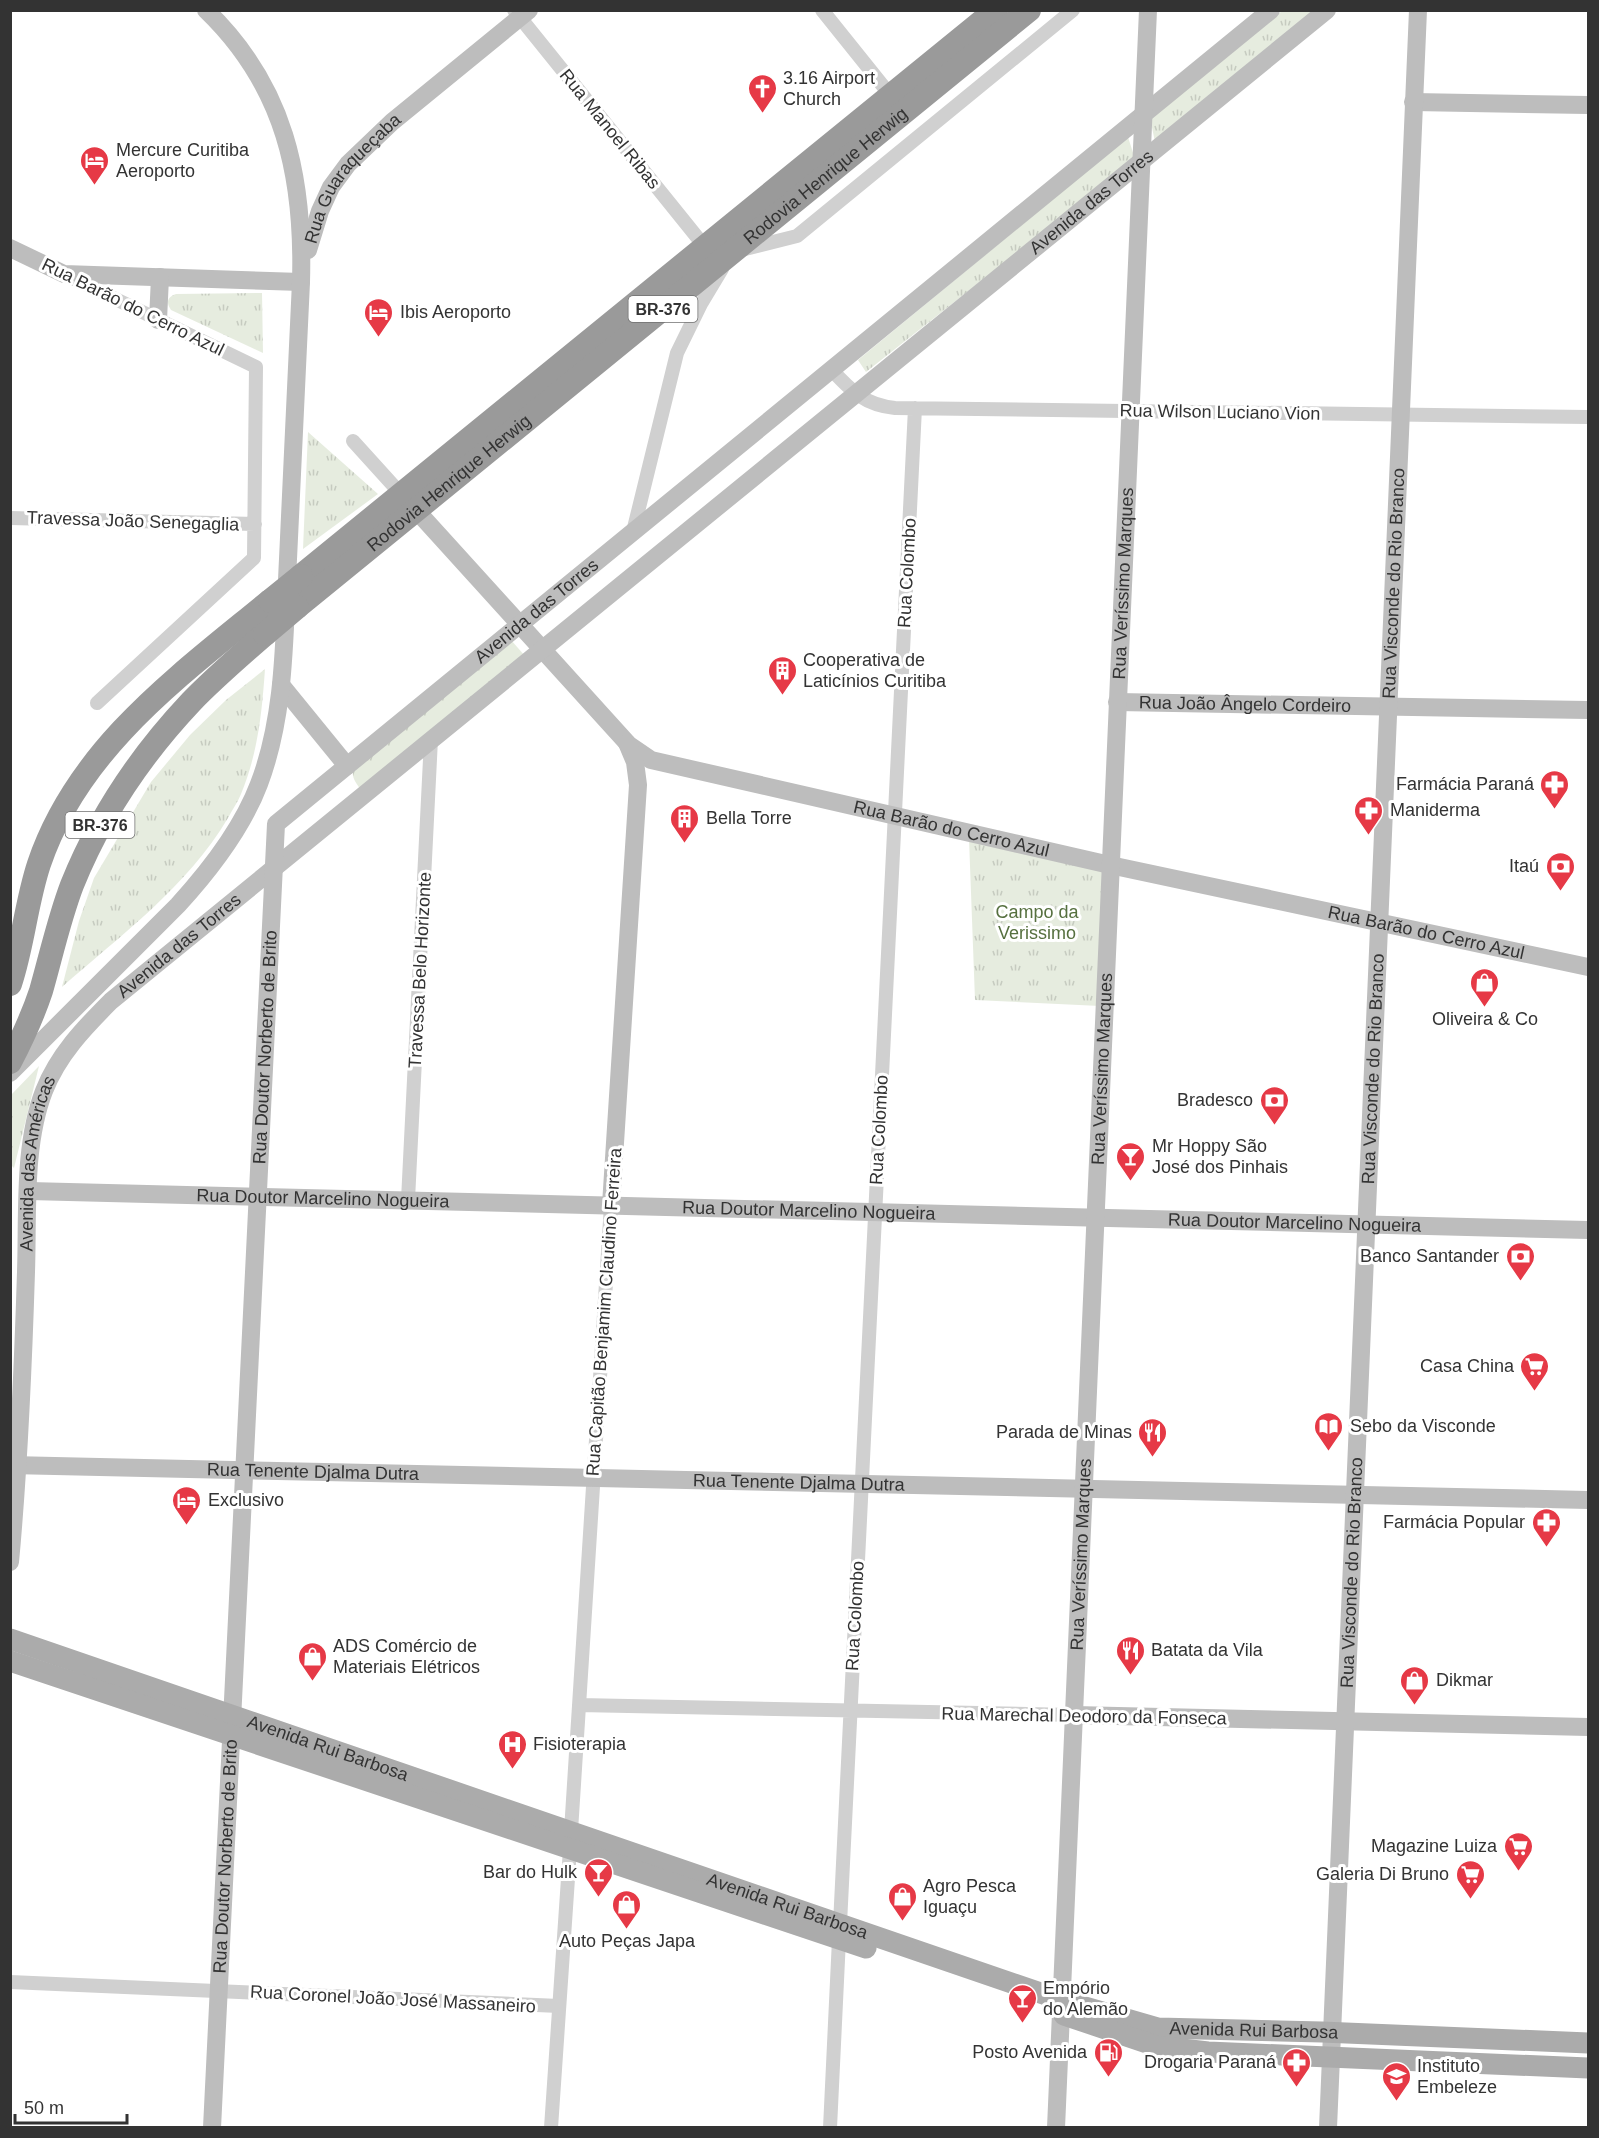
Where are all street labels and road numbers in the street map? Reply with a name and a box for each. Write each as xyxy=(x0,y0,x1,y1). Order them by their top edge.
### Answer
street label: Rua Manoel Ribas xyxy=(556,65,664,193)
street label: Rodovia Henrique Herwig xyxy=(740,103,911,249)
street label: Rua Guaraqueçaba xyxy=(301,109,405,246)
street label: Avenida das Torres xyxy=(1025,146,1157,258)
street label: Rua Barão do Cerro Azul xyxy=(39,254,227,360)
road number: BR-376 xyxy=(628,296,698,322)
street label: Rua Wilson Luciano Vion xyxy=(1119,400,1321,424)
street label: Rodovia Henrique Herwig xyxy=(363,411,535,556)
street label: Rua Visconde do Rio Branco xyxy=(1379,468,1409,699)
street label: Rua Veríssimo Marques xyxy=(1109,487,1137,680)
street label: Travessa João Senegaglia xyxy=(26,507,241,535)
street label: Rua Colombo xyxy=(894,518,920,628)
street label: Avenida das Torres xyxy=(471,555,602,667)
street label: Rua João Ângelo Cordeiro xyxy=(1139,692,1351,716)
street label: Rua Barão do Cerro Azul xyxy=(852,797,1051,861)
road number: BR-376 xyxy=(66,812,134,838)
street label: Travessa Belo Horizonte xyxy=(405,871,435,1069)
street label: Avenida das Torres xyxy=(113,889,245,1002)
street label: Rua Barão do Cerro Azul xyxy=(1326,902,1526,963)
street label: Rua Doutor Norberto de Brito xyxy=(249,930,281,1165)
street label: Rua Visconde do Rio Branco xyxy=(1358,953,1388,1185)
street label: Rua Veríssimo Marques xyxy=(1088,973,1116,1165)
street label: Avenida das Américas xyxy=(16,1072,59,1252)
street label: Rua Colombo xyxy=(866,1075,892,1185)
street label: Rua Capitão Benjamim Claudino Ferreira xyxy=(583,1146,626,1477)
street label: Rua Doutor Marcelino Nogueira xyxy=(196,1185,451,1212)
street label: Rua Doutor Marcelino Nogueira xyxy=(682,1197,937,1224)
street label: Rua Doutor Marcelino Nogueira xyxy=(1168,1209,1422,1236)
street label: Rua Visconde do Rio Branco xyxy=(1337,1457,1366,1688)
street label: Rua Veríssimo Marques xyxy=(1067,1458,1095,1651)
street label: Rua Tenente Djalma Dutra xyxy=(207,1459,420,1484)
street label: Rua Tenente Djalma Dutra xyxy=(693,1470,906,1495)
street label: Rua Colombo xyxy=(842,1561,868,1671)
street label: Rua Marechal Deodoro da Fonseca xyxy=(941,1704,1228,1729)
street label: Avenida Rui Barbosa xyxy=(245,1711,412,1785)
street label: Rua Doutor Norberto de Brito xyxy=(210,1739,241,1974)
street label: Avenida Rui Barbosa xyxy=(704,1869,871,1943)
street label: Rua Coronel João José Massaneiro xyxy=(250,1982,536,2016)
street label: Avenida Rui Barbosa xyxy=(1169,2018,1340,2043)

